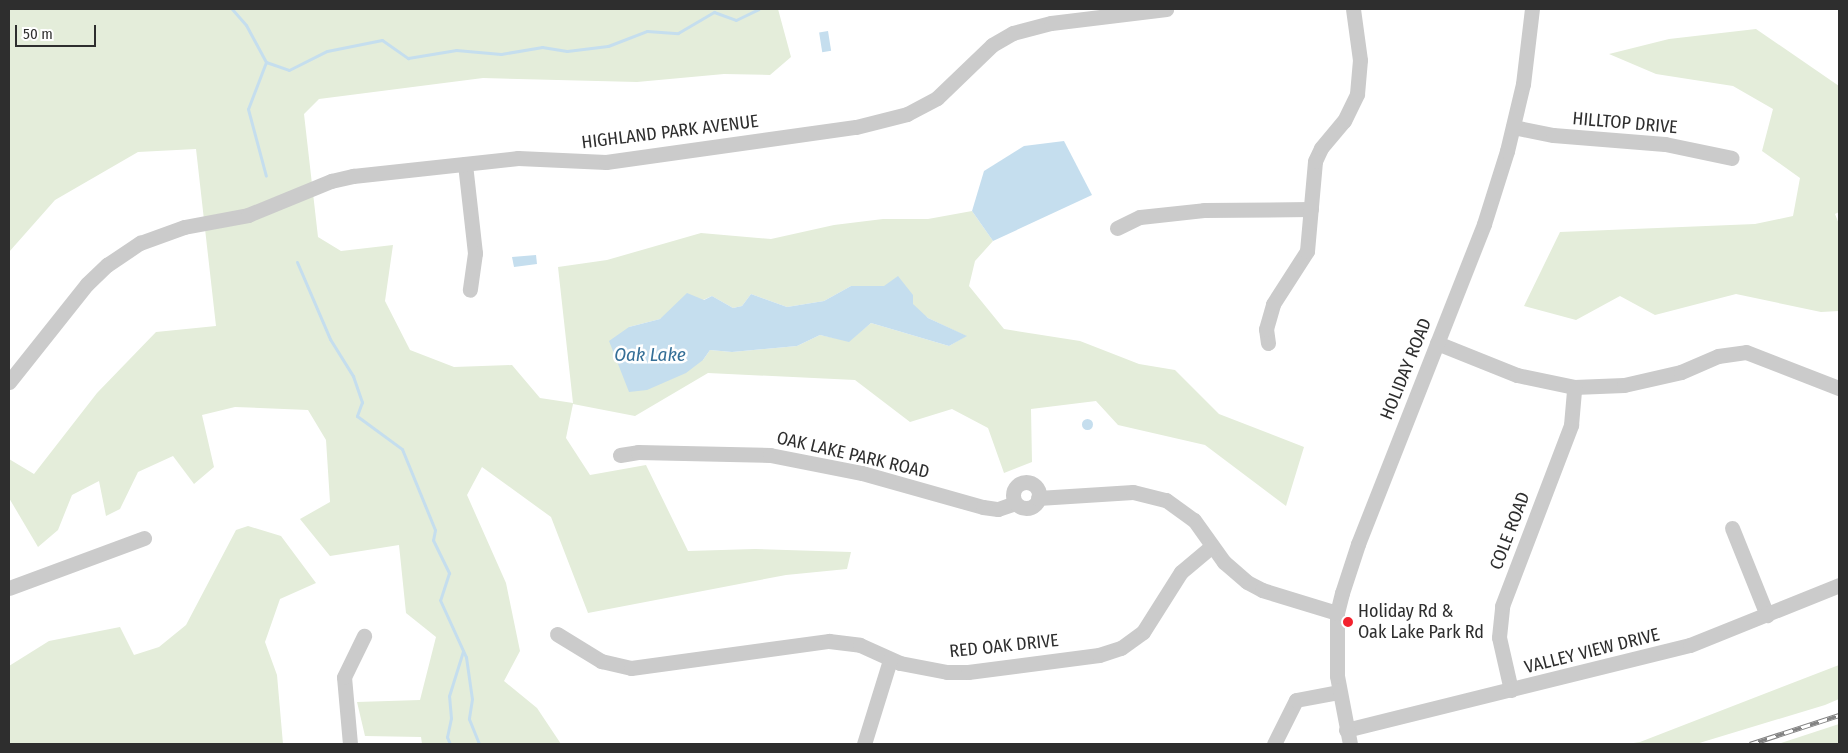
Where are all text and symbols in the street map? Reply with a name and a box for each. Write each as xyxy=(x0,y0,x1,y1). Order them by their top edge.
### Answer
scale bar xyxy=(18,15,99,47)
text: 50 m xyxy=(23,25,53,43)
street label: HILLTOP DRIVE xyxy=(1572,108,1678,138)
street label: HIGHLAND PARK AVENUE xyxy=(580,110,760,154)
street label: HOLIDAY ROAD xyxy=(1376,315,1436,423)
water label: Oak Lake xyxy=(614,344,686,366)
street label: OAK LAKE PARK ROAD xyxy=(775,427,931,483)
street label: COLE ROAD xyxy=(1485,489,1535,573)
place label: Holiday Rd & Oak Lake Park Rd xyxy=(1358,601,1484,644)
marker: Holiday Rd & Oak Lake Park Rd xyxy=(1342,616,1354,628)
street label: VALLEY VIEW DRIVE xyxy=(1522,624,1662,678)
street label: RED OAK DRIVE xyxy=(948,630,1060,662)

